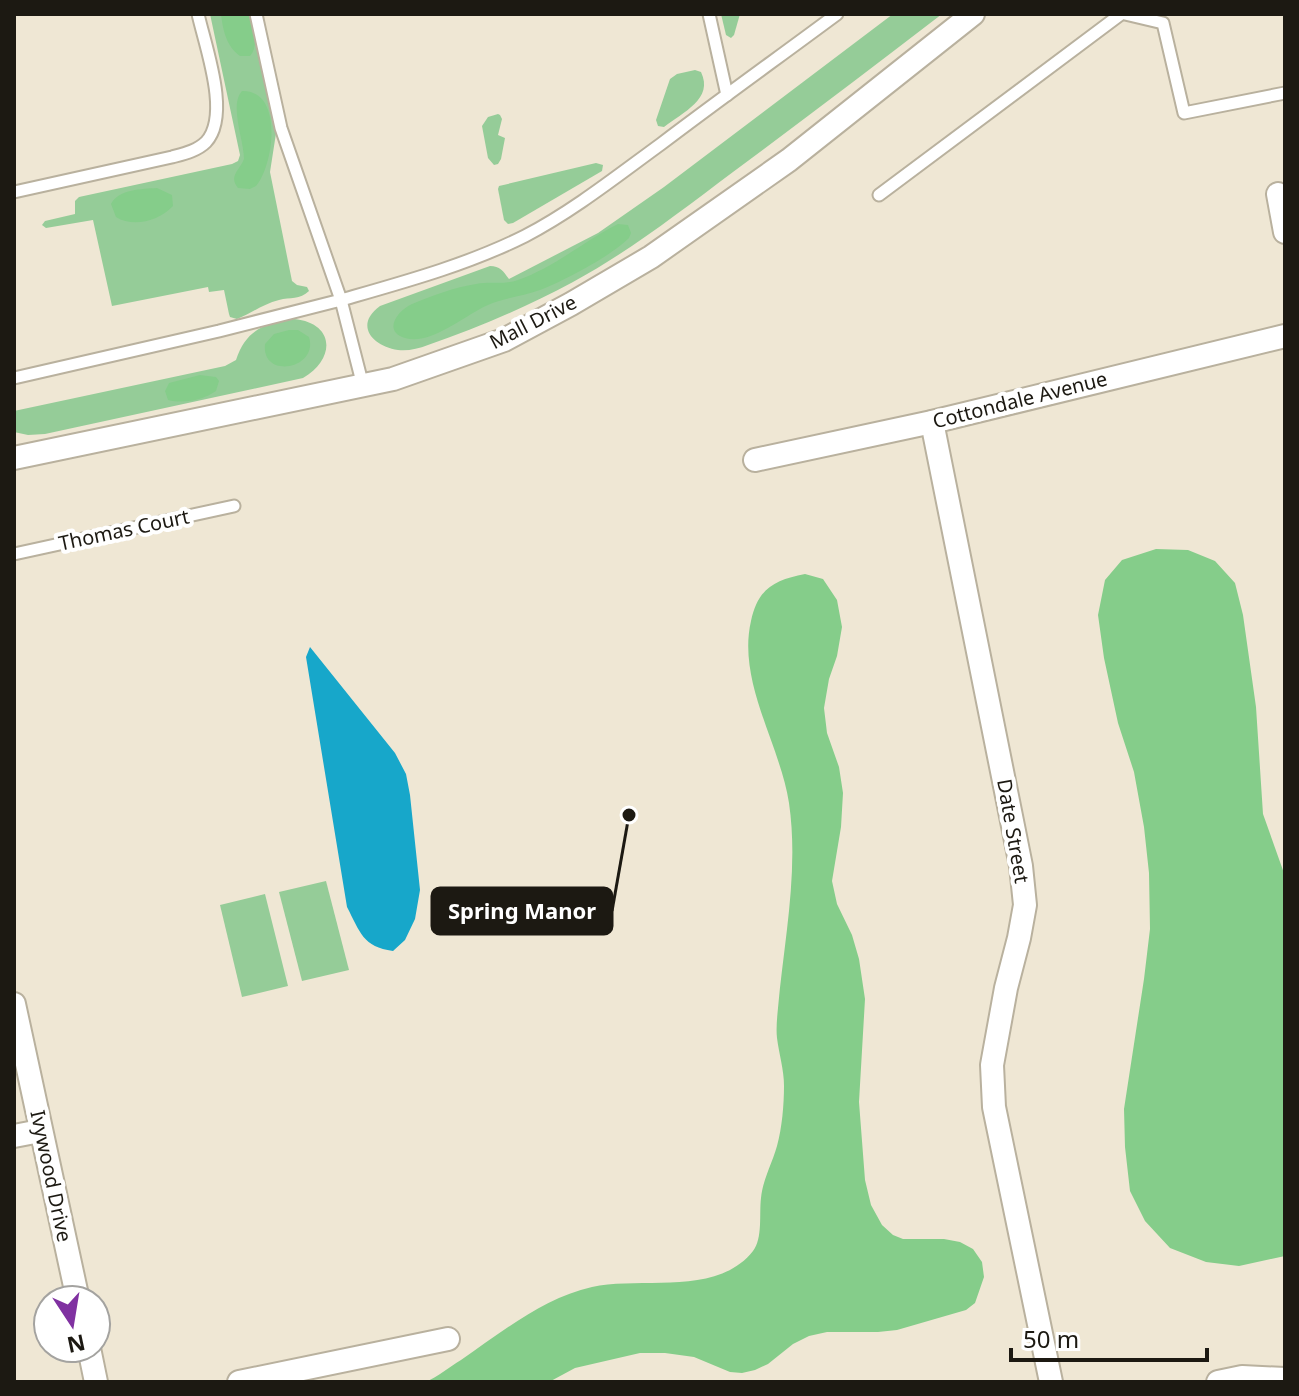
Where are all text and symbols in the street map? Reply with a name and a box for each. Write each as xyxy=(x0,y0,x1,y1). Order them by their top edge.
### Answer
street label: Mall Drive xyxy=(485,288,581,355)
street label: Cottondale Avenue xyxy=(930,365,1110,434)
street label: Thomas Court xyxy=(56,502,192,557)
street label: Date Street xyxy=(991,777,1036,885)
callout: Spring Manor xyxy=(432,888,612,934)
text: Spring Manor xyxy=(448,895,596,925)
street label: Ivywood Drive xyxy=(24,1108,79,1244)
north arrow xyxy=(32,1284,112,1364)
scale bar xyxy=(1011,1312,1207,1362)
text: 50 m xyxy=(1023,1322,1079,1355)
text: N xyxy=(64,1328,88,1361)

